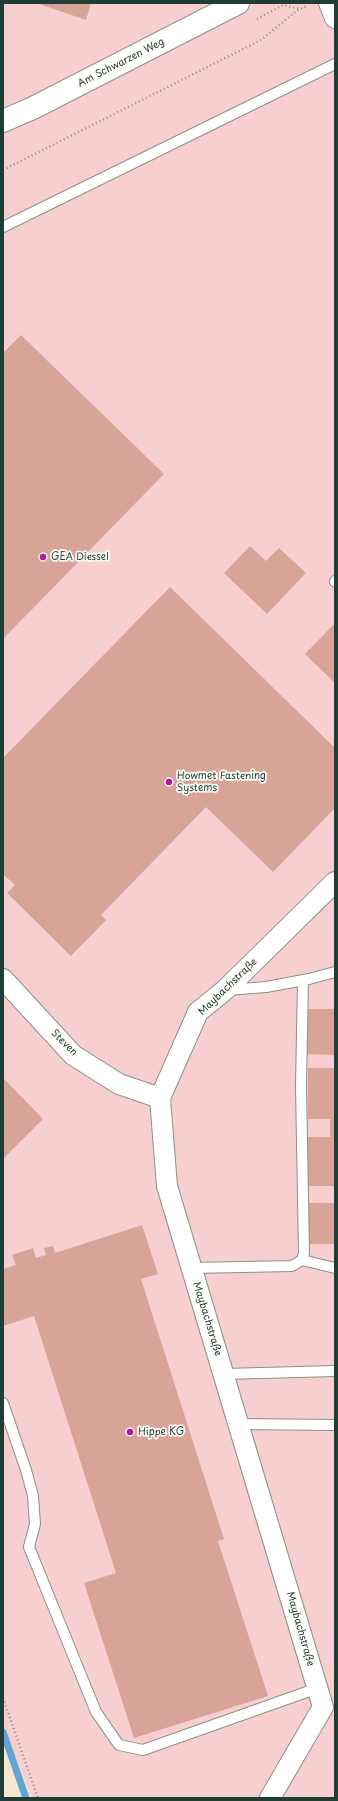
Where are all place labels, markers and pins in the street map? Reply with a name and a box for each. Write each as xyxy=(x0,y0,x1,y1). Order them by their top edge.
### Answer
place label: GEA Diessel xyxy=(51,551,109,563)
marker: GEA Diessel xyxy=(38,552,48,562)
place label: Howmet Fastening Systems xyxy=(177,770,266,794)
marker: Howmet Fastening Systems xyxy=(164,777,174,787)
place label: Hippe KG xyxy=(138,1426,184,1438)
marker: Hippe KG xyxy=(125,1427,135,1437)

